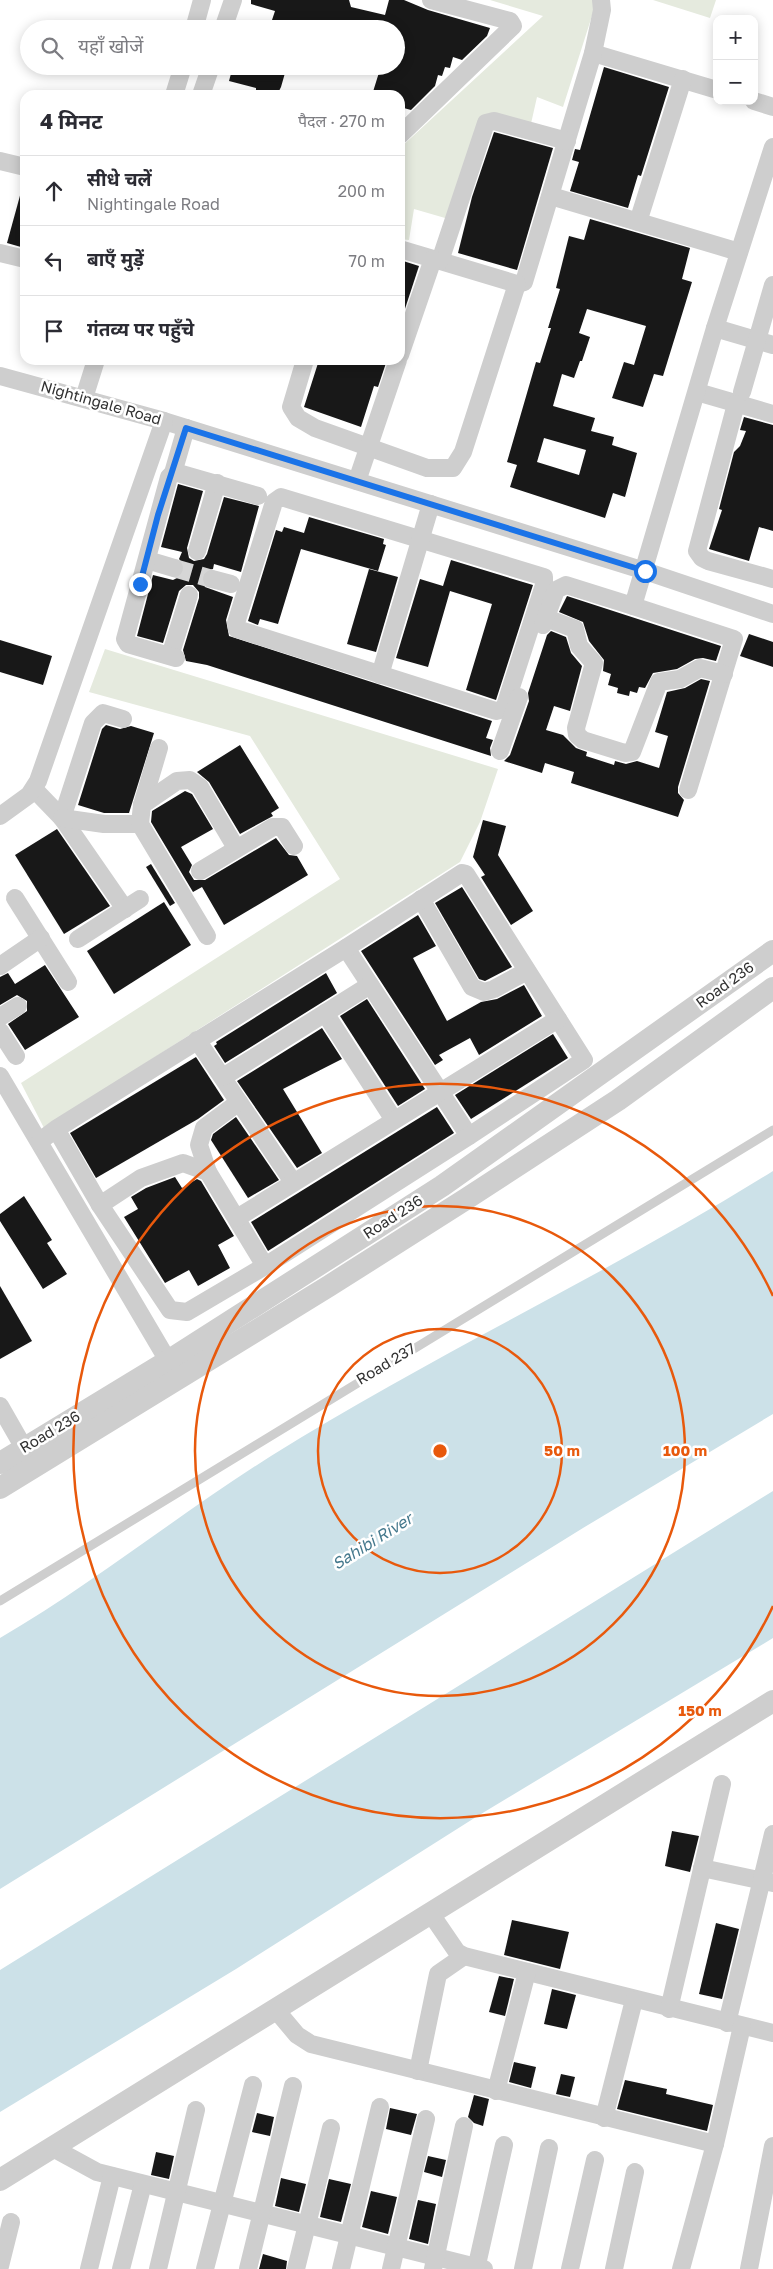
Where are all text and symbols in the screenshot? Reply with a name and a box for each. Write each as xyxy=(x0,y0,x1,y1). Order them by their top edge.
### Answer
map controls xyxy=(713,15,758,105)
button: + xyxy=(713,15,758,60)
search box xyxy=(20,20,405,75)
icon: search xyxy=(38,34,66,62)
text: यहाँ खोजें xyxy=(78,34,143,57)
button: − xyxy=(713,60,758,105)
text: 4 मिनट xyxy=(40,108,102,134)
text: पैदल · 270 m xyxy=(298,111,385,131)
text: सीधे चलें xyxy=(87,167,152,190)
icon: ahead xyxy=(40,177,68,205)
text: 200 m xyxy=(338,181,385,201)
text: Nightingale Road xyxy=(87,194,220,214)
icon: left xyxy=(40,247,68,275)
text: बाएँ मुड़ें xyxy=(87,247,144,270)
text: 70 m xyxy=(348,251,385,271)
icon: arrive xyxy=(40,317,68,345)
text: गंतव्य पर पहुँचे xyxy=(87,317,194,340)
street label: Nightingale Road xyxy=(39,376,164,428)
route start xyxy=(634,560,657,583)
route end xyxy=(129,573,152,596)
street label: Road 236 xyxy=(692,957,757,1011)
street label: Road 236 xyxy=(359,1190,425,1242)
street label: Road 237 xyxy=(353,1338,418,1388)
street label: Road 236 xyxy=(16,1406,83,1456)
text: 50 m xyxy=(544,1441,580,1459)
text: 100 m xyxy=(663,1441,707,1459)
centre of rings xyxy=(431,1442,449,1460)
water label: Sahibi River xyxy=(328,1507,418,1574)
text: 150 m xyxy=(678,1701,722,1719)

